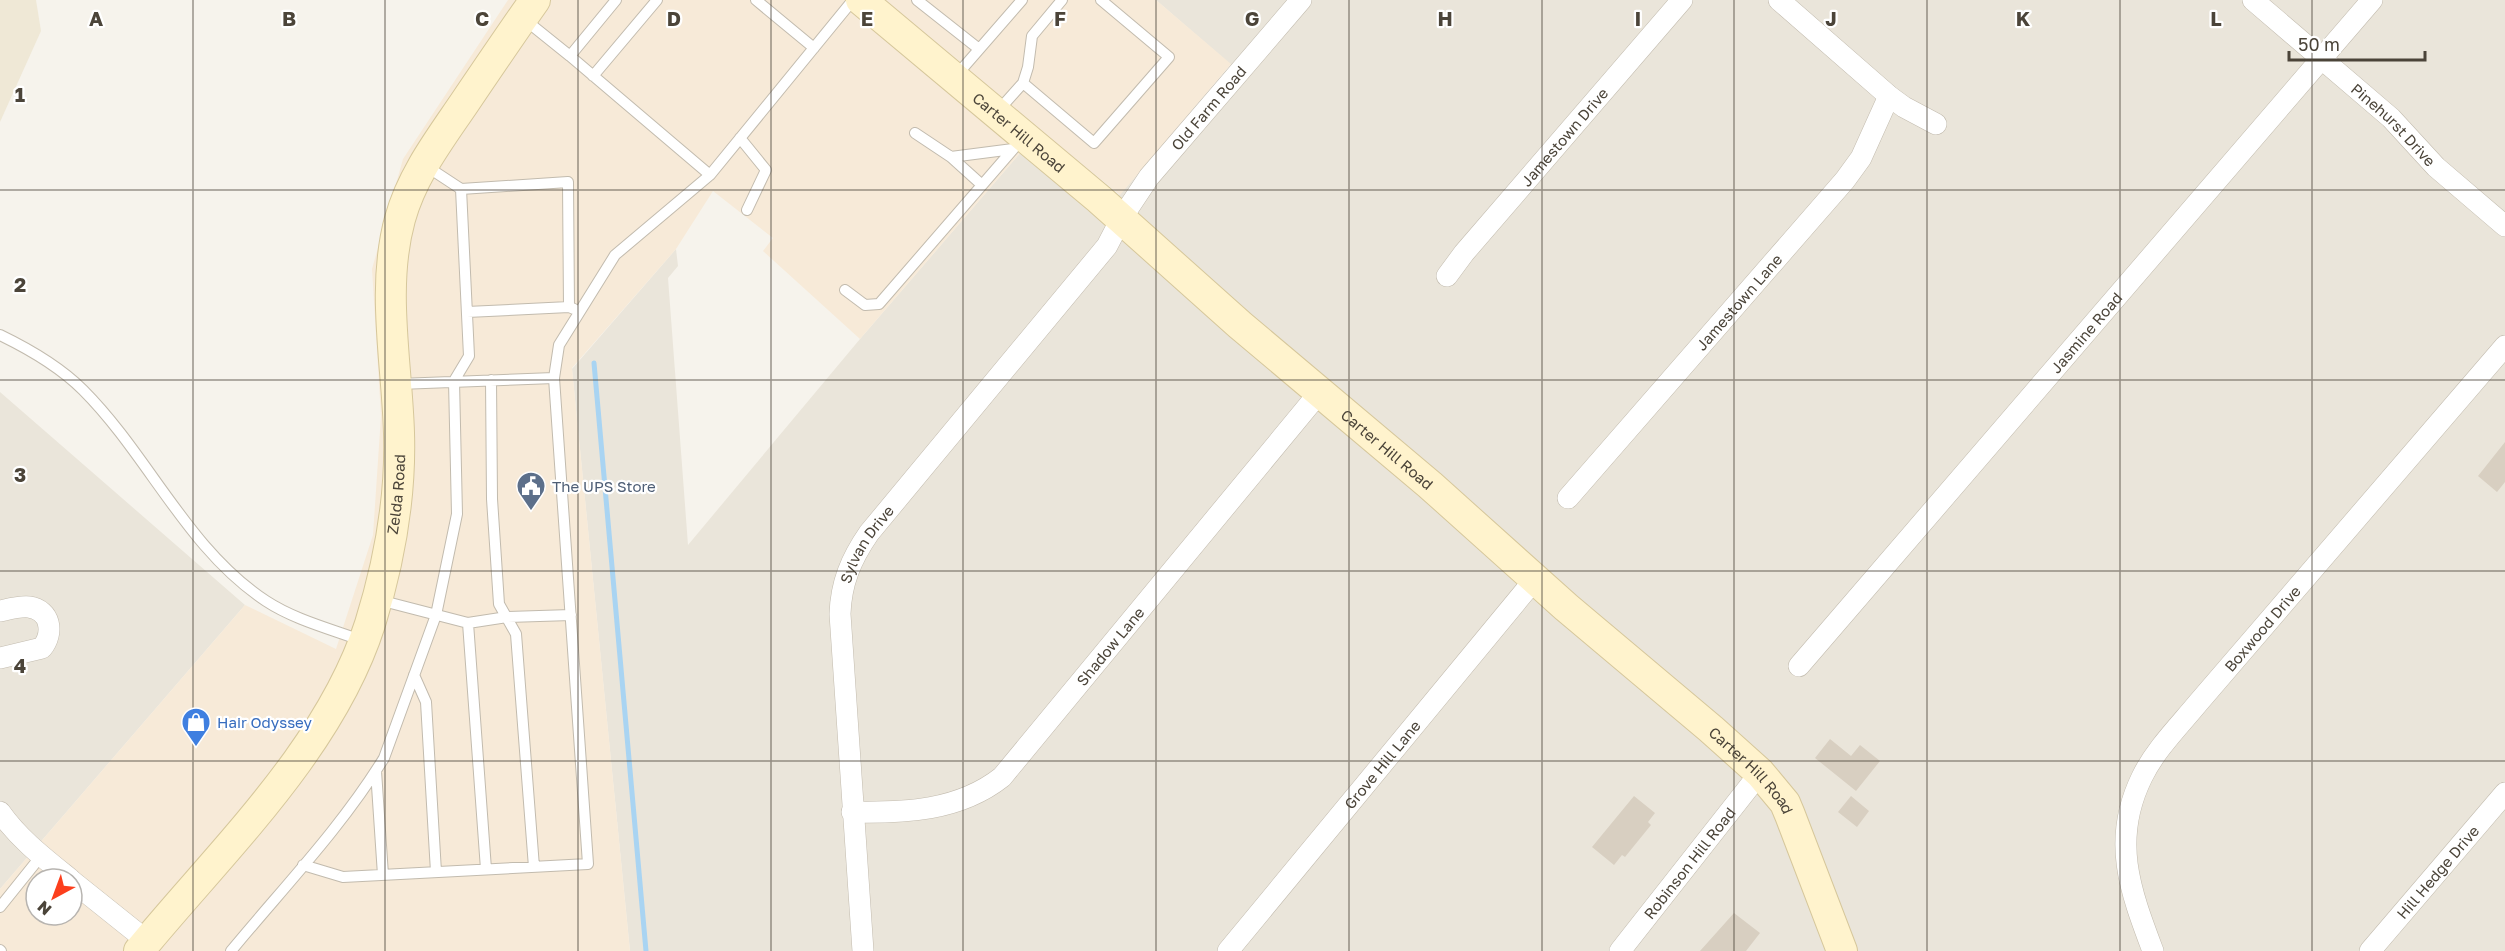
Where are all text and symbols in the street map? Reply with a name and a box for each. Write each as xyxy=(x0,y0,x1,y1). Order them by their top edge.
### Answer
text: A xyxy=(89,6,103,30)
text: B xyxy=(282,6,296,30)
text: C xyxy=(475,6,489,30)
text: D xyxy=(667,6,681,30)
text: E xyxy=(861,6,873,30)
text: F xyxy=(1054,6,1066,30)
text: G xyxy=(1245,6,1259,30)
text: H xyxy=(1437,6,1453,30)
text: I xyxy=(1635,6,1641,30)
text: J xyxy=(1825,6,1837,30)
text: K xyxy=(2016,6,2031,30)
text: L xyxy=(2210,6,2222,30)
scale bar xyxy=(2289,24,2426,62)
text: 50 m xyxy=(2298,33,2340,55)
street label: Old Farm Road xyxy=(1167,62,1250,154)
street label: Pinehurst Drive xyxy=(2348,79,2440,170)
text: 1 xyxy=(15,82,25,106)
street label: Jamestown Drive xyxy=(1517,84,1612,190)
street label: Carter Hill Road xyxy=(969,88,1069,176)
street label: Jamestown Lane xyxy=(1692,250,1786,354)
text: 2 xyxy=(14,272,26,296)
street label: Jasmine Road xyxy=(2046,288,2126,376)
street label: Carter Hill Road xyxy=(1338,405,1437,493)
street label: Zelda Road xyxy=(383,454,408,535)
text: 3 xyxy=(14,462,26,486)
public building icon: The UPS Store xyxy=(515,470,547,512)
place label: The UPS Store xyxy=(552,477,656,495)
street label: Sylvan Drive xyxy=(836,501,897,585)
street label: Boxwood Drive xyxy=(2220,582,2304,675)
street label: Shadow Lane xyxy=(1072,603,1148,689)
text: 4 xyxy=(14,653,26,677)
shop icon: Hair Odyssey xyxy=(180,706,212,748)
place label: Hair Odyssey xyxy=(217,713,313,731)
street label: Grove Hill Lane xyxy=(1340,716,1424,812)
street label: Carter Hill Road xyxy=(1705,723,1797,816)
street label: Robinson Hill Road xyxy=(1640,803,1739,922)
street label: Hill Hedge Drive xyxy=(2393,821,2483,922)
north arrow xyxy=(24,867,84,927)
text: N xyxy=(33,897,55,920)

